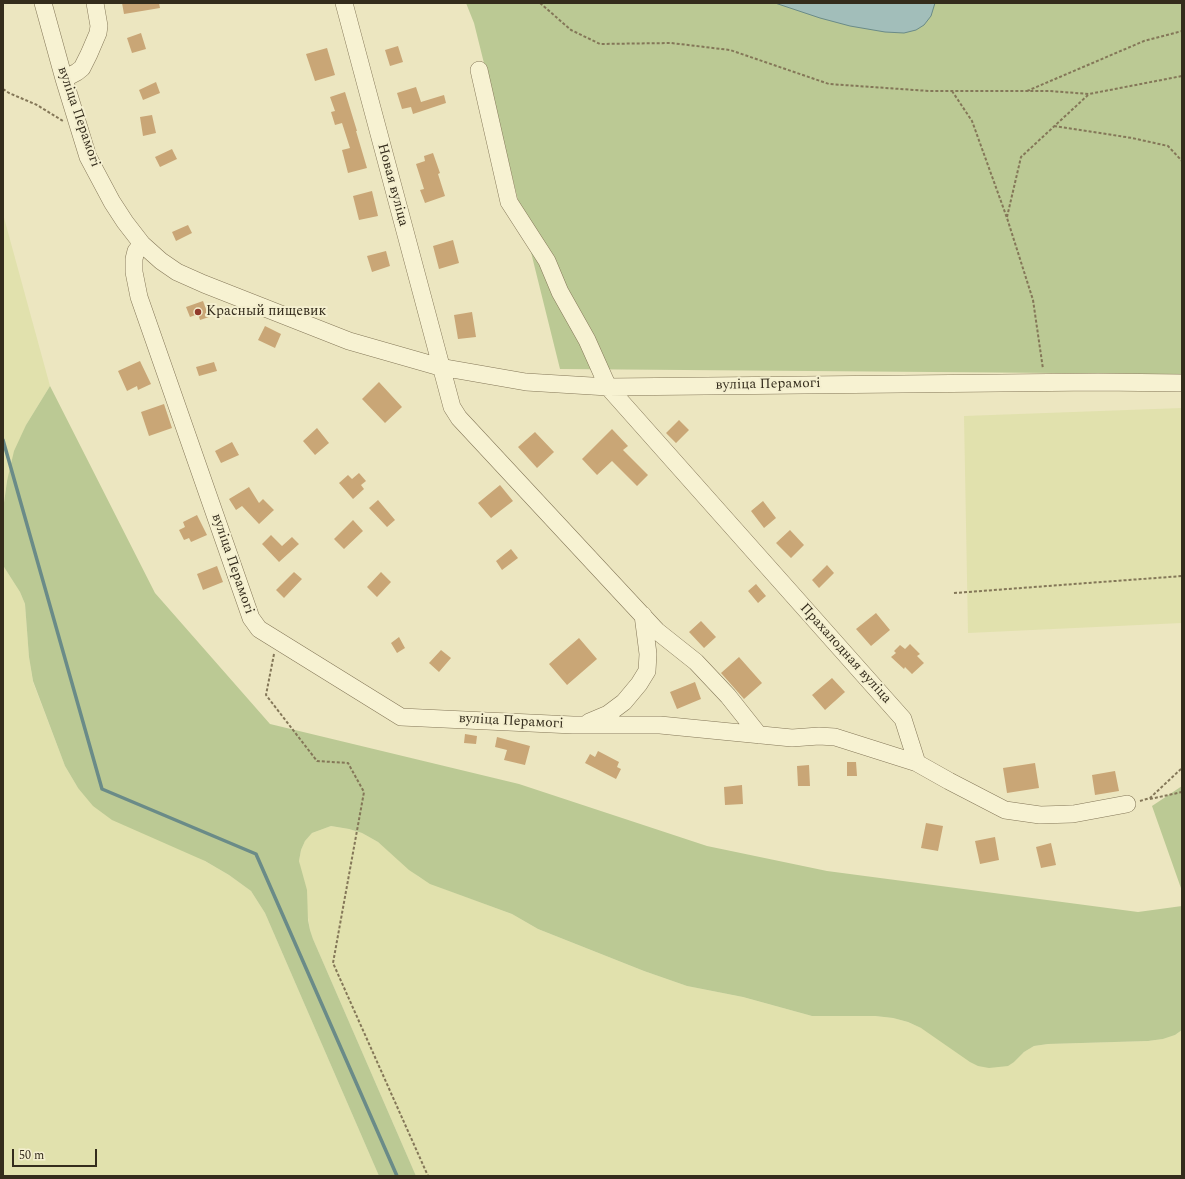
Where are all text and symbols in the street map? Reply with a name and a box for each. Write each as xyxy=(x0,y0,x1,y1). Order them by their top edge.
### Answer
street label: вуліца Перамогі xyxy=(53,65,103,169)
street label: Новая вуліца xyxy=(373,142,411,228)
place label: Красный пищевик xyxy=(206,304,326,320)
marker: Красный пищевик xyxy=(193,307,203,317)
street label: вуліца Перамогі xyxy=(715,376,821,394)
street label: вуліца Перамогі xyxy=(207,512,257,616)
street label: Прахалодная вуліца xyxy=(796,600,894,708)
street label: вуліца Перамогі xyxy=(458,711,564,733)
scale bar xyxy=(14,1141,99,1167)
text: 50 m xyxy=(19,1146,44,1165)

